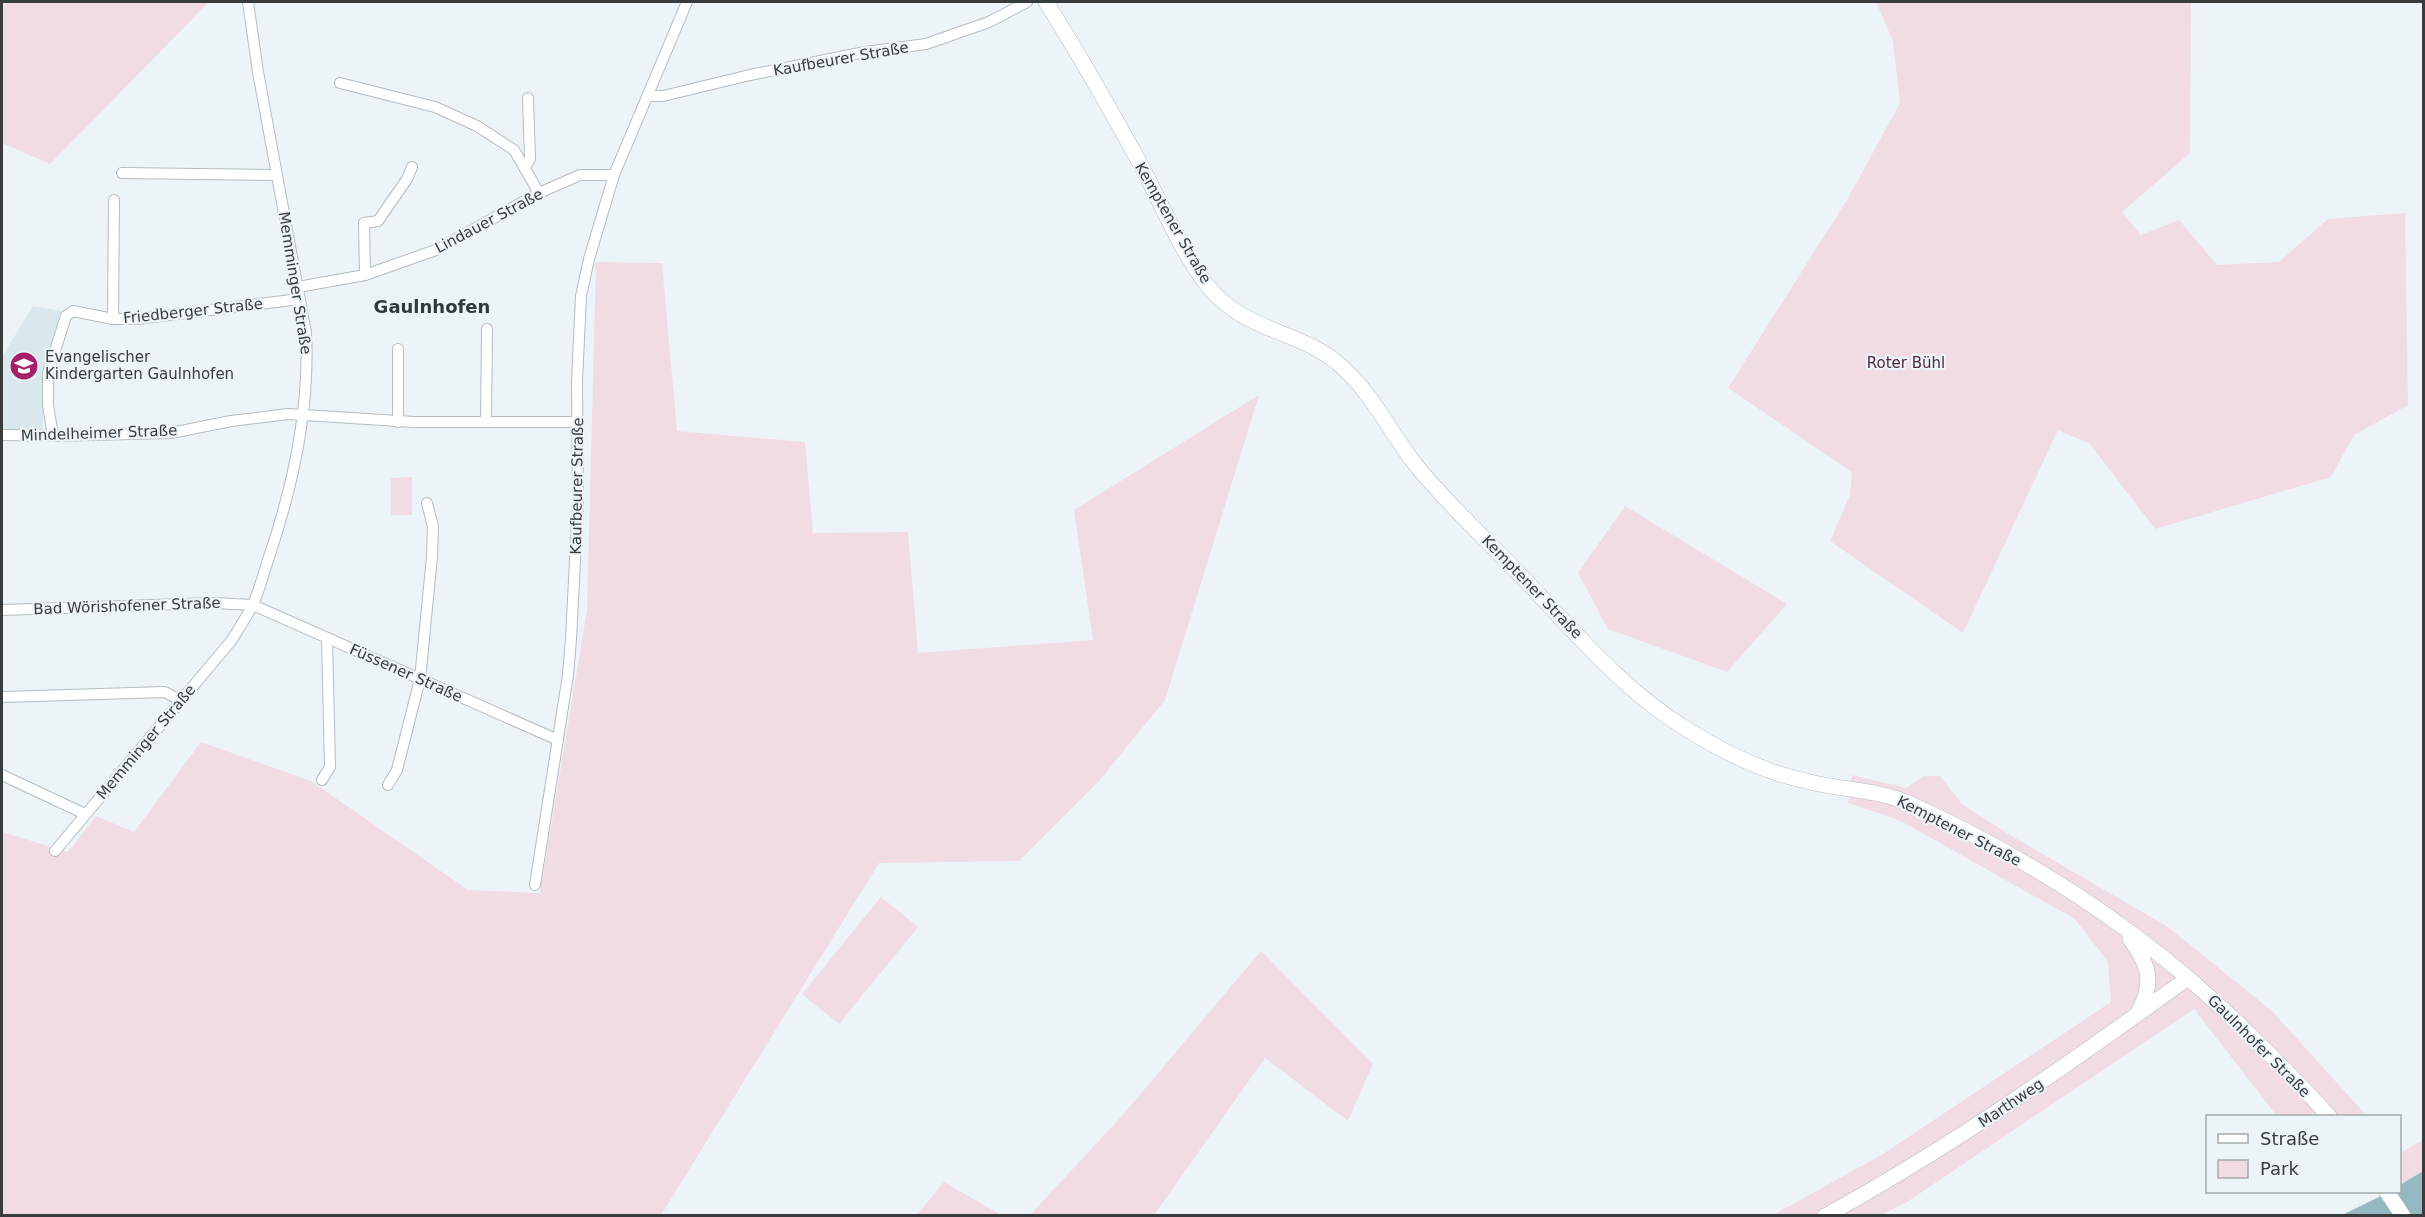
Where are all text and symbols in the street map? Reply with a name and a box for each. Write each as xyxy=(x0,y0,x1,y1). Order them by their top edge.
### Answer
street label: Kaufbeurer Straße xyxy=(772,38,910,80)
street label: Kemptener Straße xyxy=(1131,159,1215,287)
street label: Lindauer Straße xyxy=(432,185,546,257)
street label: Memminger Straße xyxy=(275,210,315,356)
street label: Friedberger Straße xyxy=(122,295,264,327)
district label: Gaulnhofen xyxy=(374,296,490,317)
place label: Evangelischer Kindergarten Gaulnhofen xyxy=(45,348,234,383)
school or university icon: Evangelischer Kindergarten Gaulnhofen xyxy=(8,350,40,382)
park label: Roter Bühl xyxy=(1867,354,1945,372)
street label: Kaufbeurer Straße xyxy=(567,417,587,555)
street label: Mindelheimer Straße xyxy=(20,421,178,445)
street label: Kemptener Straße xyxy=(1478,532,1586,642)
street label: Bad Wörishofener Straße xyxy=(33,594,221,618)
street label: Füssener Straße xyxy=(347,640,465,706)
street label: Memminger Straße xyxy=(93,681,199,803)
street label: Kemptener Straße xyxy=(1894,792,2024,870)
street label: Gaulnhofer Straße xyxy=(2204,991,2314,1101)
street label: Marthweg xyxy=(1975,1075,2047,1131)
legend xyxy=(2206,1115,2401,1193)
text: Straße xyxy=(2260,1128,2319,1149)
text: Park xyxy=(2260,1158,2299,1179)

